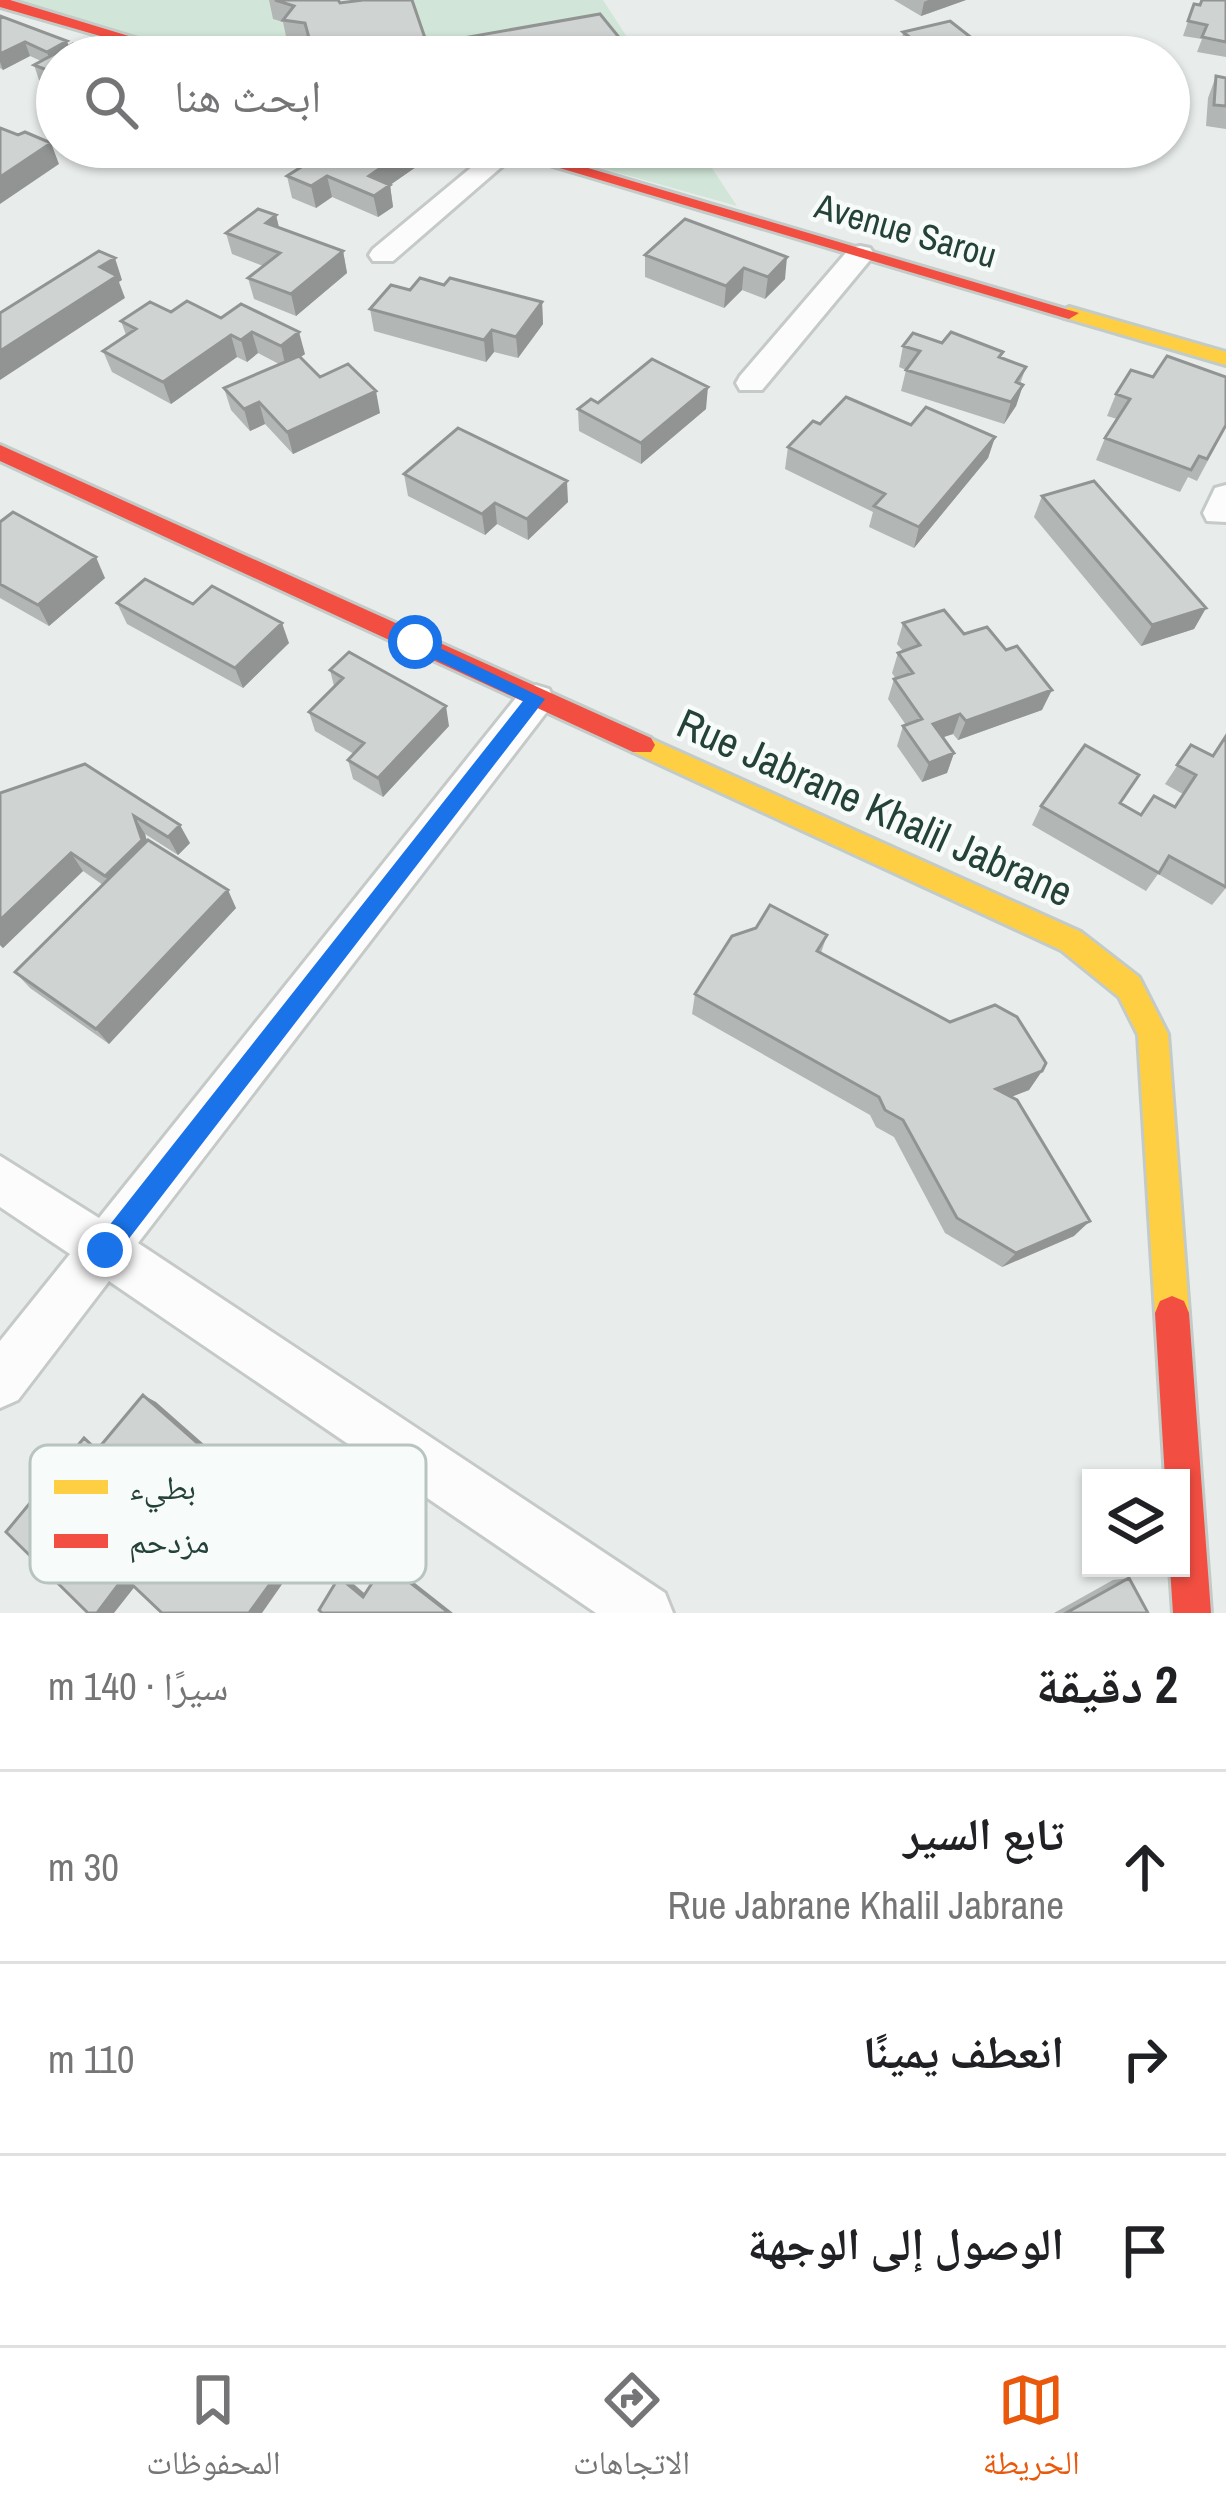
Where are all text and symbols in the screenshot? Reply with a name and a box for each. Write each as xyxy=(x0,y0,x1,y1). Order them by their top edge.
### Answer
search box xyxy=(36,36,1190,168)
text: ابحث هنا xyxy=(174,65,321,126)
icon: search xyxy=(78,69,144,135)
street label: Avenue Sarou xyxy=(809,181,1002,279)
route start xyxy=(388,615,442,669)
street label: Rue Jabrane Khalil Jabrane xyxy=(669,695,1081,919)
route end xyxy=(78,1223,132,1277)
legend xyxy=(30,1445,426,1583)
text: بطيء xyxy=(129,1465,196,1513)
map controls xyxy=(1082,1469,1190,1577)
button: layers xyxy=(1082,1469,1190,1577)
text: مزدحم xyxy=(129,1519,209,1564)
text: 2 دقيقة xyxy=(1036,1650,1178,1719)
text: سيرًا · 140 m xyxy=(48,1660,228,1712)
text: تابع السير xyxy=(904,1803,1064,1864)
icon: ahead xyxy=(1112,1834,1178,1900)
text: 30 m xyxy=(48,1841,119,1893)
text: Rue Jabrane Khalil Jabrane xyxy=(668,1879,1064,1931)
text: انعطف يمينًا xyxy=(863,2021,1064,2082)
icon: right xyxy=(1112,2026,1178,2092)
text: 110 m xyxy=(48,2033,135,2085)
text: الوصول إلى الوجهة xyxy=(748,2213,1064,2274)
icon: arrive xyxy=(1112,2218,1178,2284)
tab: المحفوظات xyxy=(146,2367,281,2495)
tab: الاتجاهات xyxy=(573,2367,690,2495)
tab: الخريطة xyxy=(983,2367,1080,2495)

